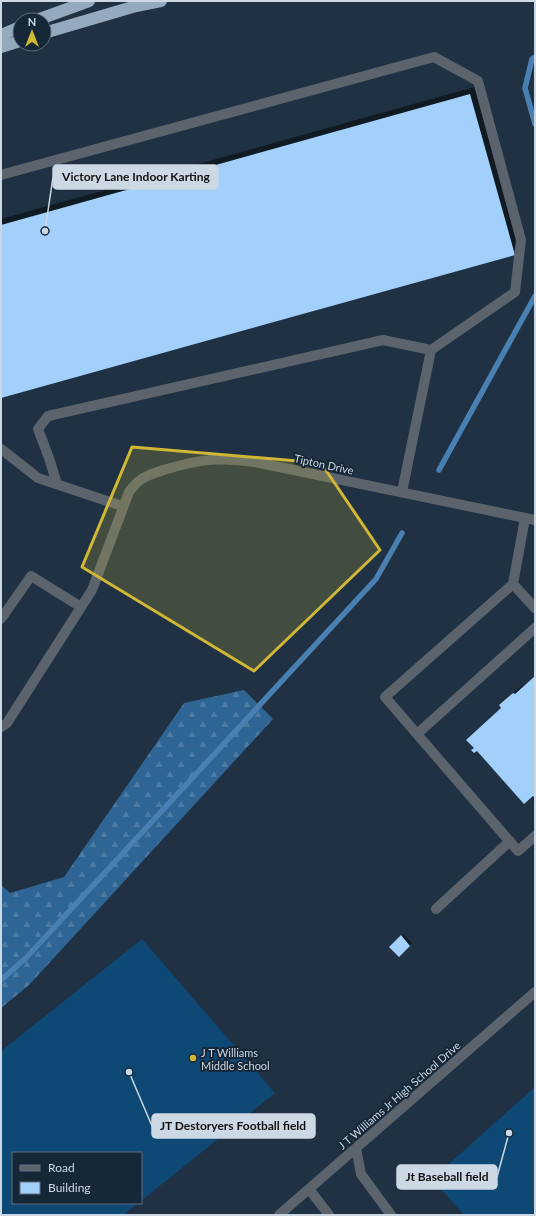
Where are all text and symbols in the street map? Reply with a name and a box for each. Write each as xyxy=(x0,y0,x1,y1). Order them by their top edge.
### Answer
north arrow xyxy=(12,12,52,52)
text: N xyxy=(28,15,36,28)
callout: Victory Lane Indoor Karting xyxy=(53,165,218,189)
text: Victory Lane Indoor Karting xyxy=(61,169,211,184)
street label: Tipton Drive xyxy=(293,451,355,477)
street label: J T Williams Jr High School Drive xyxy=(335,1038,463,1152)
place label: J T Williams Middle School xyxy=(201,1046,270,1072)
marker: J T Williams Middle School xyxy=(188,1053,198,1063)
callout: JT Destoryers Football field xyxy=(152,1114,315,1138)
text: JT Destoryers Football field xyxy=(160,1118,306,1133)
legend xyxy=(12,1152,142,1204)
text: Road xyxy=(48,1160,75,1175)
callout: Jt Baseball field xyxy=(397,1165,497,1189)
text: Jt Baseball field xyxy=(405,1169,489,1184)
text: Building xyxy=(48,1180,91,1195)

